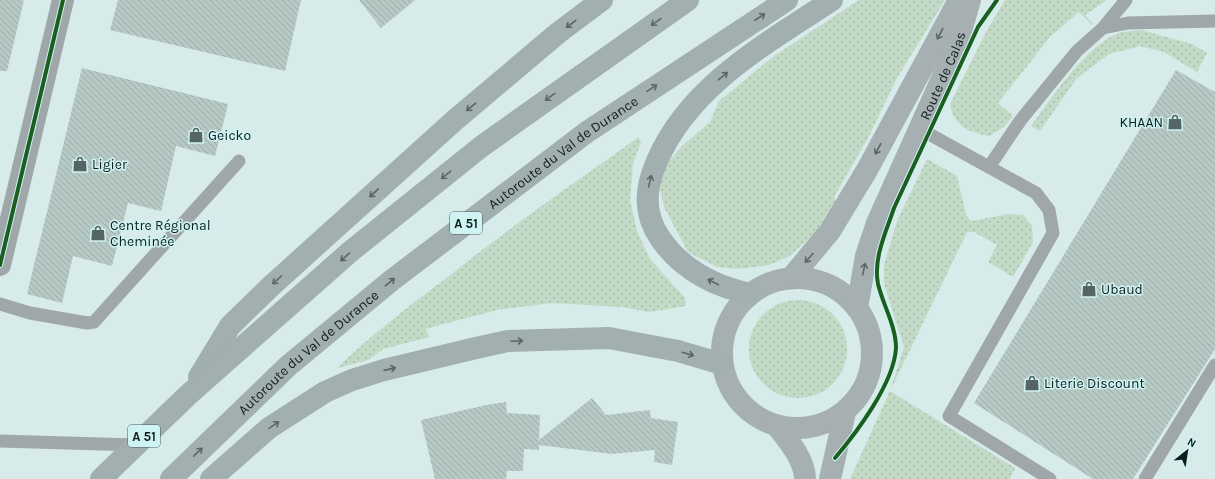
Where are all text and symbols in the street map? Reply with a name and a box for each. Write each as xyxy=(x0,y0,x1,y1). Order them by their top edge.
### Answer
one-way arrow xyxy=(755,13,766,21)
one-way arrow xyxy=(650,18,661,26)
one-way arrow xyxy=(566,19,577,28)
one-way arrow xyxy=(936,28,944,40)
street label: Route de Calas xyxy=(916,30,969,122)
one-way arrow xyxy=(717,71,728,80)
one-way arrow xyxy=(646,84,657,92)
street label: Autoroute du Val de Durance xyxy=(485,92,641,213)
one-way arrow xyxy=(544,93,555,101)
one-way arrow xyxy=(466,102,476,111)
shop icon: KHAAN xyxy=(1166,113,1184,131)
place label: KHAAN xyxy=(1119,114,1163,131)
shop icon: Geicko xyxy=(187,126,205,144)
place label: Geicko xyxy=(208,127,251,144)
one-way arrow xyxy=(874,142,882,154)
shop icon: Ligier xyxy=(71,155,89,173)
place label: Ligier xyxy=(92,156,128,173)
one-way arrow xyxy=(440,171,451,179)
one-way arrow xyxy=(647,175,654,188)
one-way arrow xyxy=(369,189,379,198)
road number: A 51 xyxy=(450,212,482,234)
place label: Centre Régional Cheminée xyxy=(110,217,211,250)
shop icon: Centre Régional Cheminée xyxy=(89,224,107,242)
one-way arrow xyxy=(339,252,350,261)
one-way arrow xyxy=(804,253,813,263)
one-way arrow xyxy=(860,263,868,276)
one-way arrow xyxy=(272,275,282,285)
one-way arrow xyxy=(384,277,395,286)
one-way arrow xyxy=(707,278,719,285)
shop icon: Ubaud xyxy=(1080,280,1098,298)
place label: Ubaud xyxy=(1101,281,1143,298)
street label: Autoroute du Val de Durance xyxy=(234,286,382,418)
one-way arrow xyxy=(510,337,523,344)
one-way arrow xyxy=(682,351,695,358)
one-way arrow xyxy=(383,364,396,372)
shop icon: Literie Discount xyxy=(1023,374,1041,392)
place label: Literie Discount xyxy=(1044,375,1145,392)
one-way arrow xyxy=(268,421,279,429)
road number: A 51 xyxy=(128,425,160,447)
north arrow xyxy=(1167,431,1207,471)
text: N xyxy=(1185,435,1198,450)
one-way arrow xyxy=(193,447,203,457)

